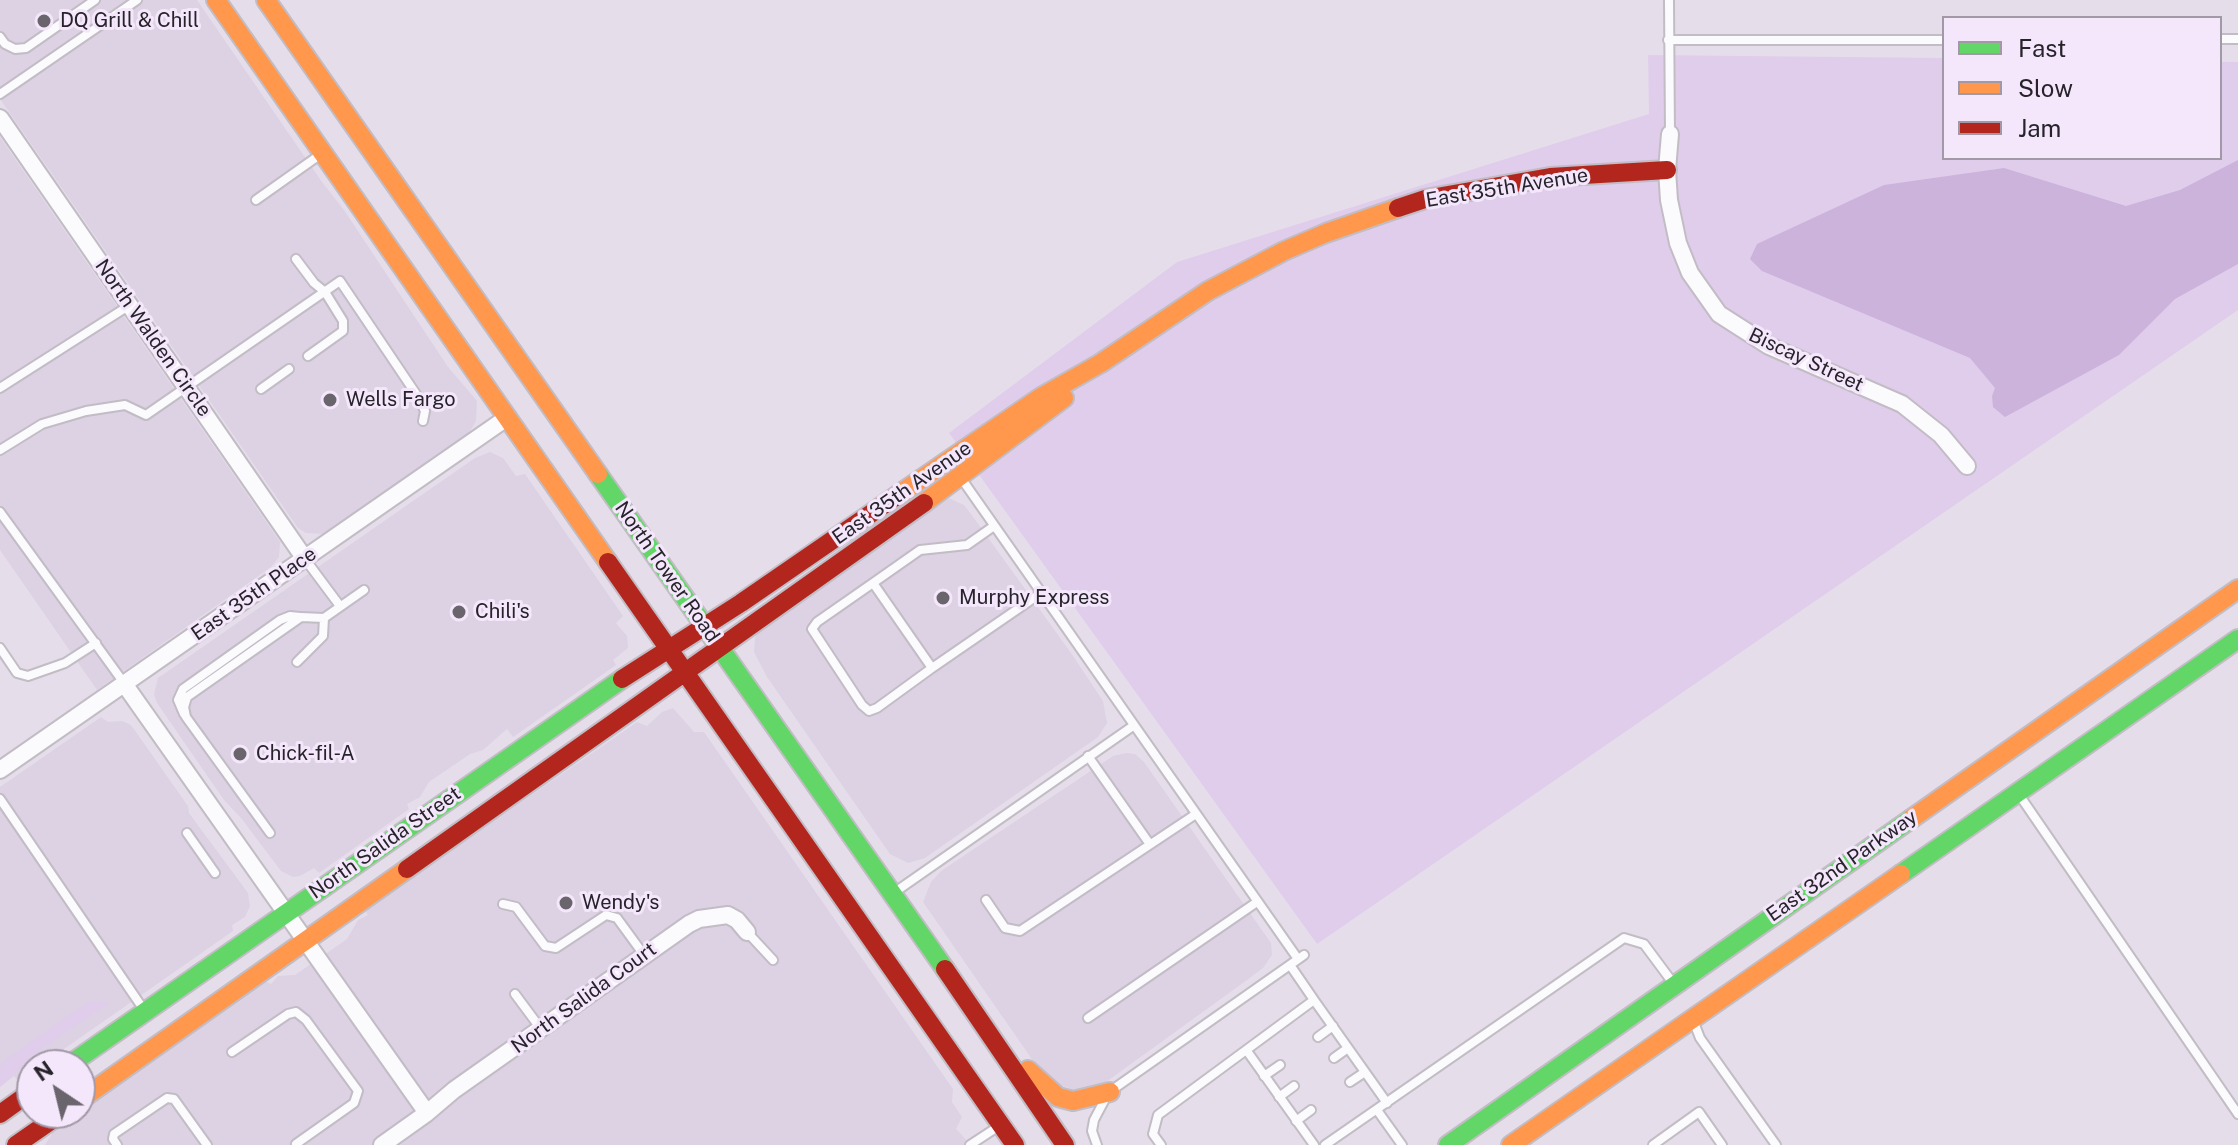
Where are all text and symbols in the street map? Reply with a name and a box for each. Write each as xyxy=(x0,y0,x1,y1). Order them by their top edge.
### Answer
place label: DQ Grill & Chill xyxy=(60,9,199,33)
marker: DQ Grill & Chill xyxy=(35,12,53,30)
legend xyxy=(1942,16,2222,160)
text: Fast xyxy=(2018,34,2066,62)
text: Slow xyxy=(2018,74,2073,102)
text: Jam xyxy=(2018,114,2061,142)
street label: East 35th Avenue xyxy=(1424,163,1590,213)
street label: North Walden Circle xyxy=(90,255,216,421)
street label: Biscay Street xyxy=(1745,323,1867,397)
place label: Wells Fargo xyxy=(346,388,456,412)
marker: Wells Fargo xyxy=(321,391,339,409)
street label: East 35th Avenue xyxy=(828,436,976,550)
street label: North Tower Road xyxy=(609,497,725,647)
street label: East 35th Place xyxy=(187,542,321,646)
place label: Murphy Express xyxy=(959,586,1109,610)
marker: Murphy Express xyxy=(934,589,952,607)
place label: Chili's xyxy=(475,600,530,624)
marker: Chili's xyxy=(450,603,468,621)
place label: Chick-fil-A xyxy=(256,742,355,766)
marker: Chick-fil-A xyxy=(231,745,249,763)
street label: North Salida Street xyxy=(305,782,465,904)
street label: East 32nd Parkway xyxy=(1762,805,1922,927)
place label: Wendy's xyxy=(582,891,659,915)
marker: Wendy's xyxy=(557,894,575,912)
street label: North Salida Court xyxy=(507,937,661,1059)
north arrow xyxy=(16,1049,96,1129)
text: N xyxy=(29,1055,58,1087)

